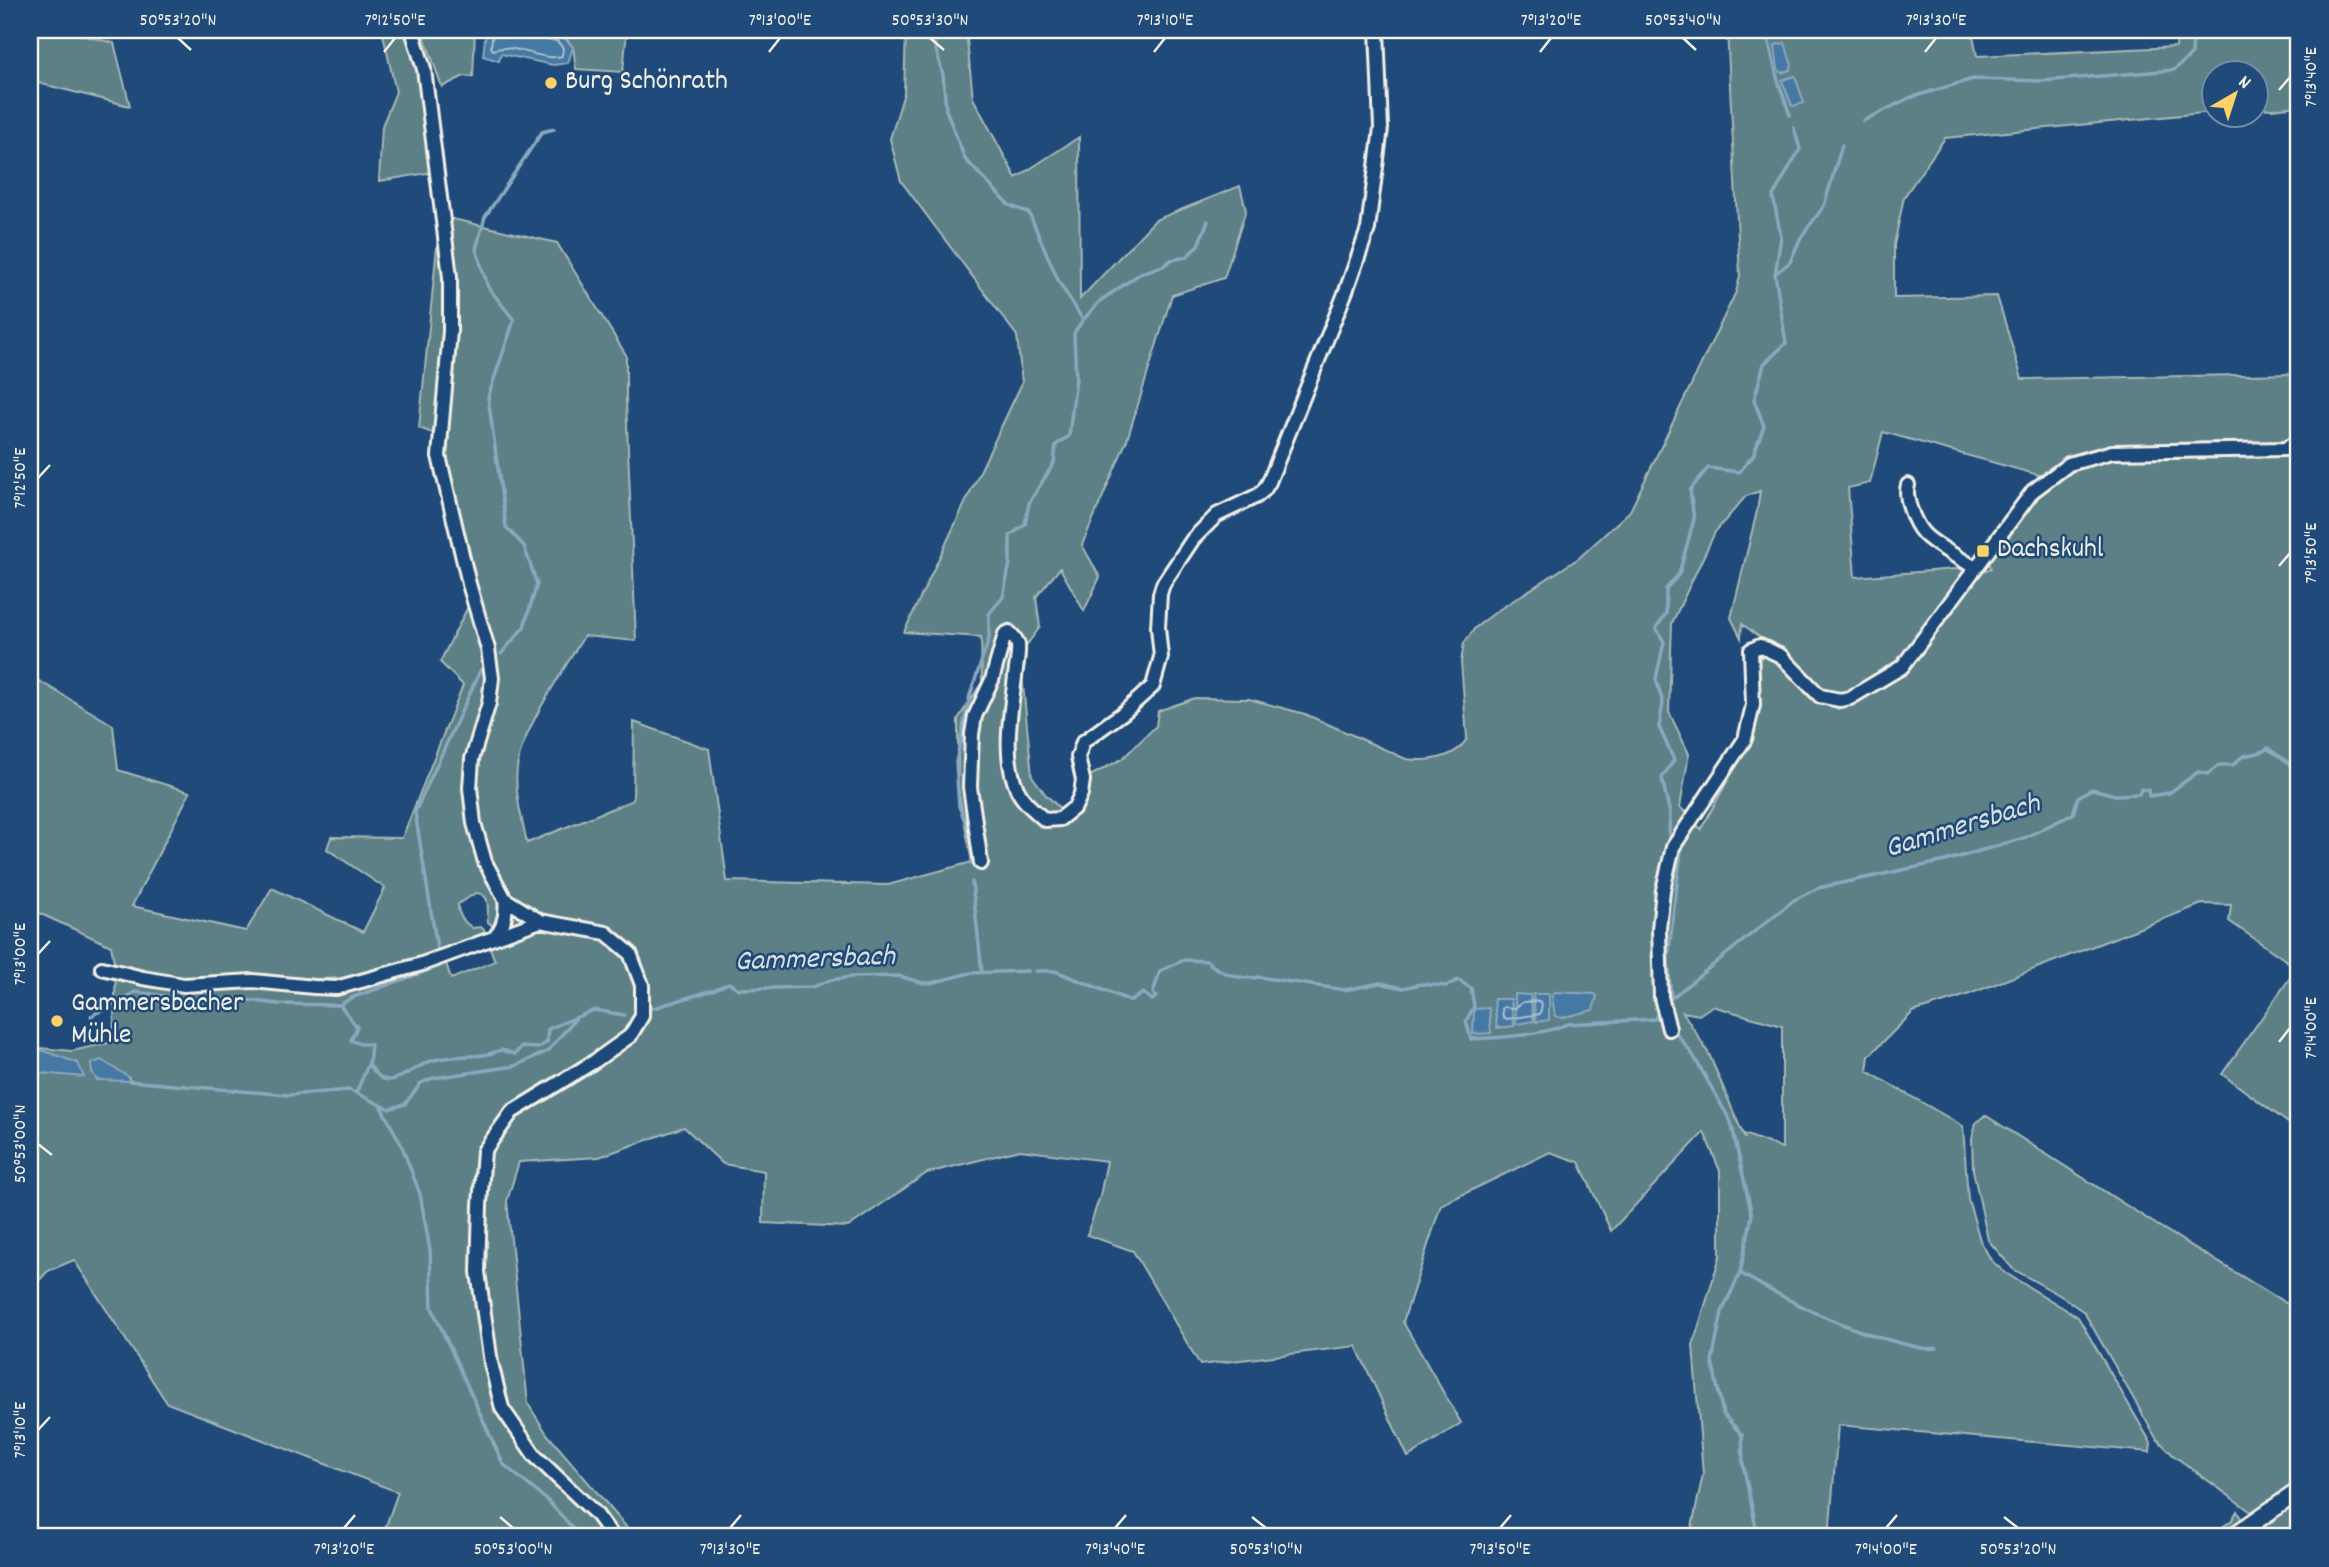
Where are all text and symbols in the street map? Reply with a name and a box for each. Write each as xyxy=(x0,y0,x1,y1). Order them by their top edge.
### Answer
text: 50°53'20"N xyxy=(140,9,216,34)
text: 7°12'50"E xyxy=(365,9,425,34)
text: 7°13'00"E xyxy=(749,9,811,34)
text: 50°53'30"N xyxy=(892,9,968,34)
text: 7°13'10"E xyxy=(1137,9,1193,34)
text: 7°13'20"E xyxy=(1521,9,1581,34)
text: 50°53'40"N xyxy=(1645,9,1721,34)
text: 7°13'30"E xyxy=(1906,9,1966,34)
text: 7°13'40"E xyxy=(2300,47,2325,107)
north arrow xyxy=(2200,60,2270,130)
place label: Burg Schönrath xyxy=(565,63,728,103)
text: N xyxy=(2231,70,2256,97)
marker: Burg Schönrath xyxy=(543,75,559,91)
text: 7°12'50"E xyxy=(9,448,34,508)
text: 7°13'50"E xyxy=(2300,523,2325,583)
place label: Dachskuhl xyxy=(1997,531,2104,571)
marker: Dachskuhl xyxy=(1975,543,1991,559)
water label: Gammersbach xyxy=(1880,784,2047,872)
text: 7°13'00"E xyxy=(9,923,34,985)
water label: Gammersbach xyxy=(734,937,897,985)
place label: Gammersbacher Mühle xyxy=(71,985,244,1057)
text: 7°14'00"E xyxy=(2300,997,2325,1059)
marker: Gammersbacher Mühle xyxy=(49,1013,65,1029)
text: 50°53'00"N xyxy=(9,1105,34,1183)
text: 7°13'10"E xyxy=(9,1402,34,1458)
text: 7°13'20"E xyxy=(314,1538,374,1563)
text: 50°53'00"N xyxy=(474,1538,552,1563)
text: 7°13'30"E xyxy=(700,1538,760,1563)
text: 7°13'40"E xyxy=(1085,1538,1145,1563)
text: 50°53'10"N xyxy=(1230,1538,1302,1563)
text: 7°13'50"E xyxy=(1470,1538,1530,1563)
text: 7°14'00"E xyxy=(1855,1538,1917,1563)
text: 50°53'20"N xyxy=(1980,1538,2056,1563)

